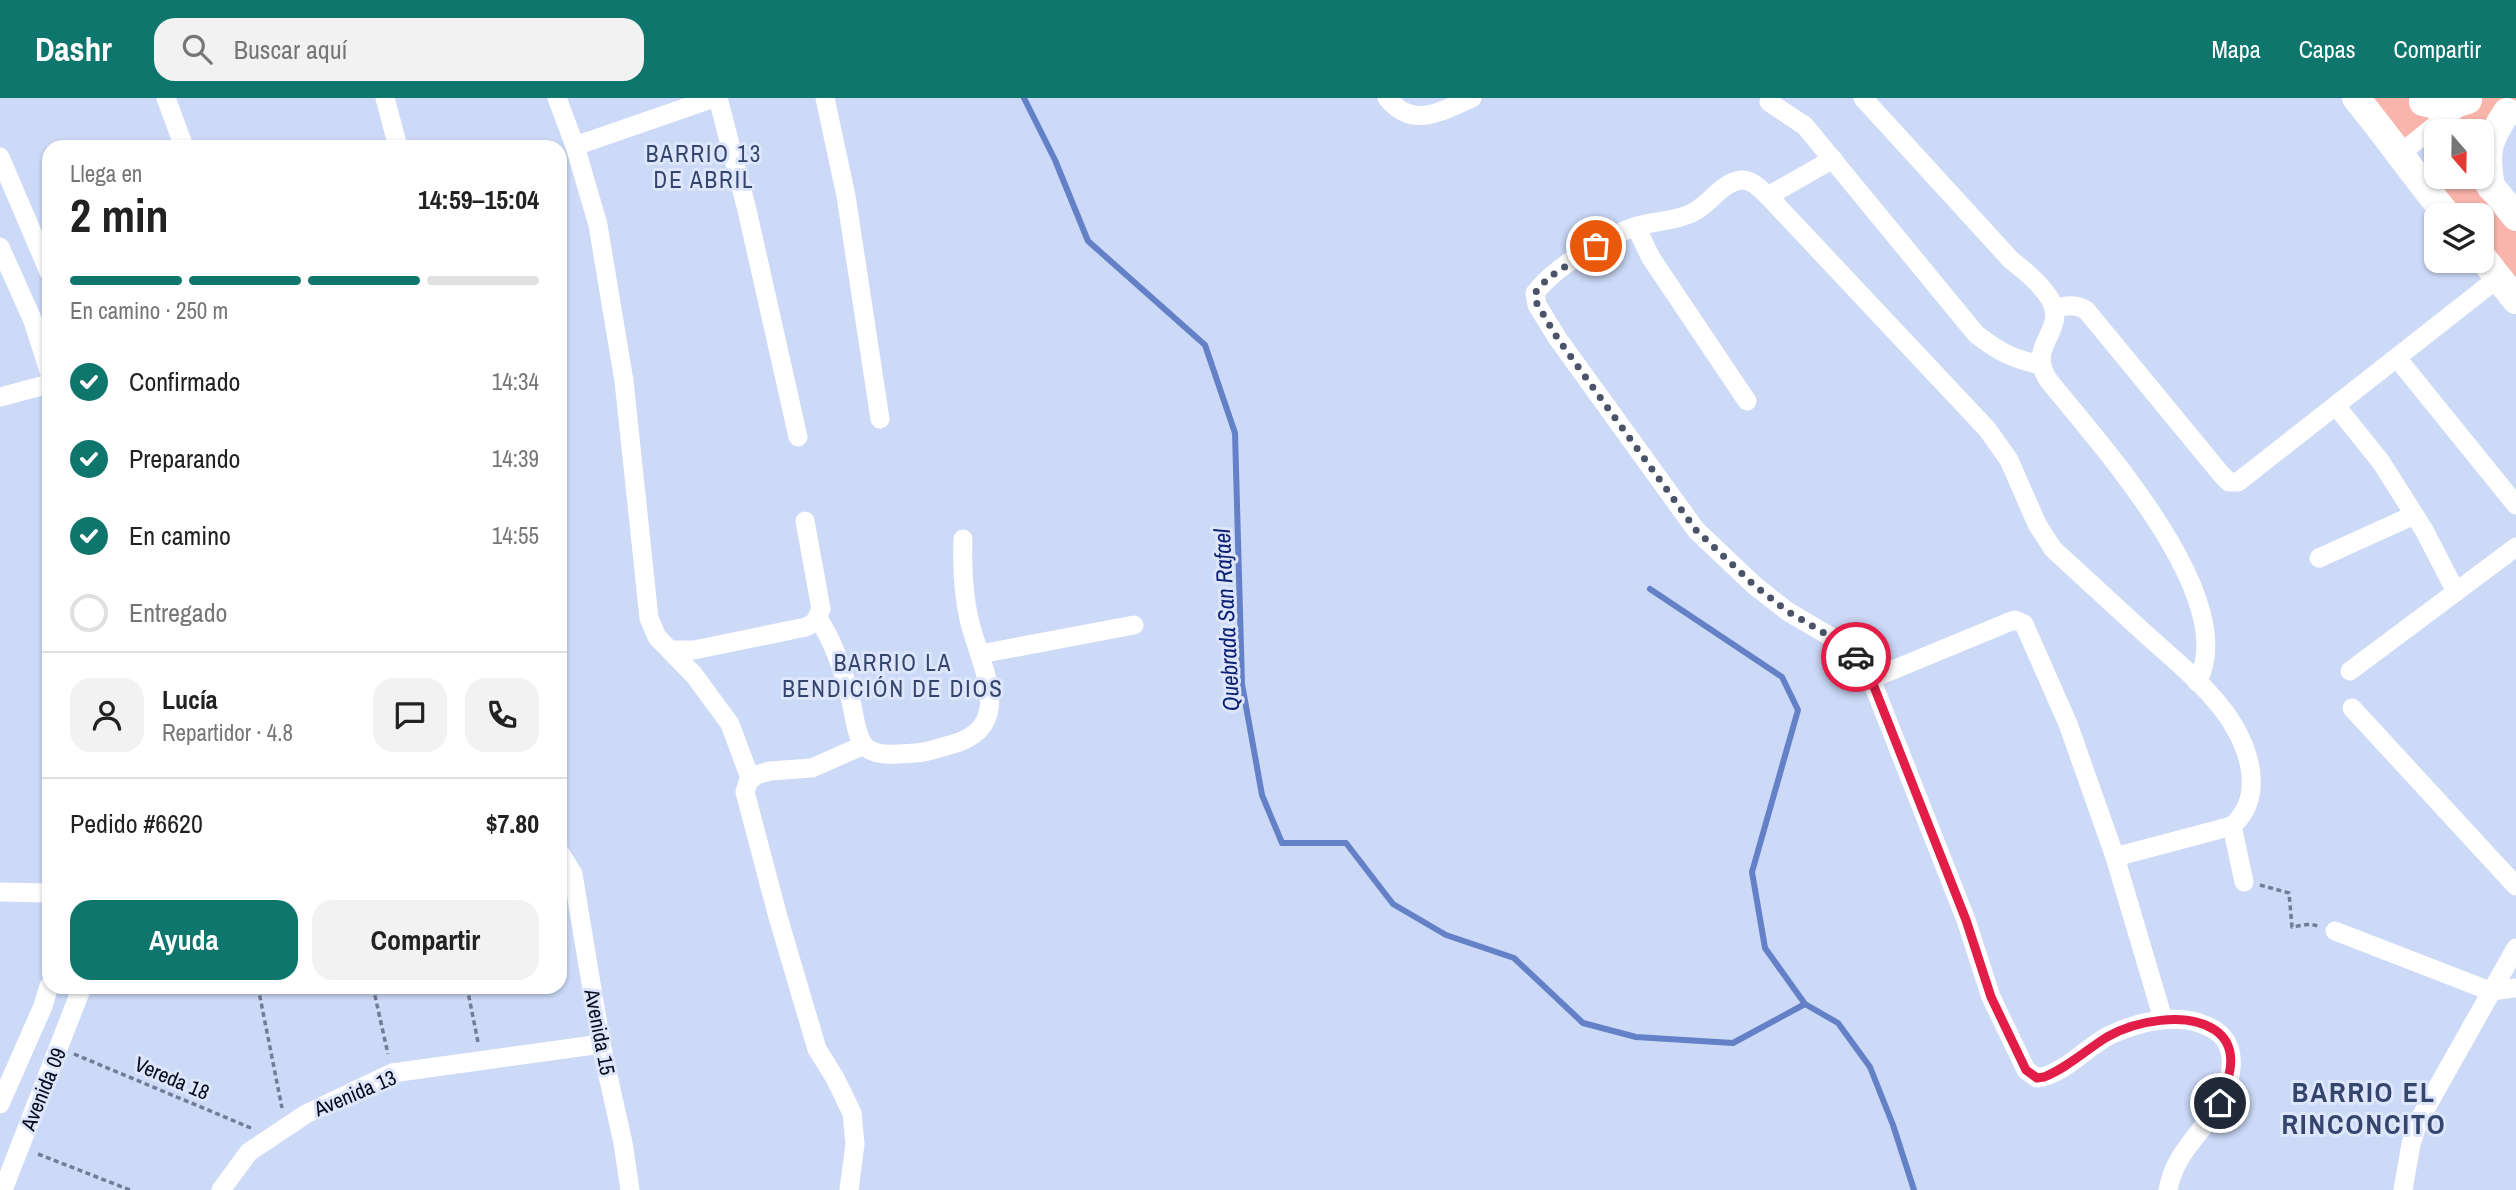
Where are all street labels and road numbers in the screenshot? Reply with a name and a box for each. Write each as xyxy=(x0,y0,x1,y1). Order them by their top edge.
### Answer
street label: Avenida 15 xyxy=(577,986,623,1077)
street label: Avenida 09 xyxy=(13,1043,73,1136)
street label: Vereda 18 xyxy=(130,1049,214,1107)
street label: Avenida 13 xyxy=(308,1063,401,1124)

